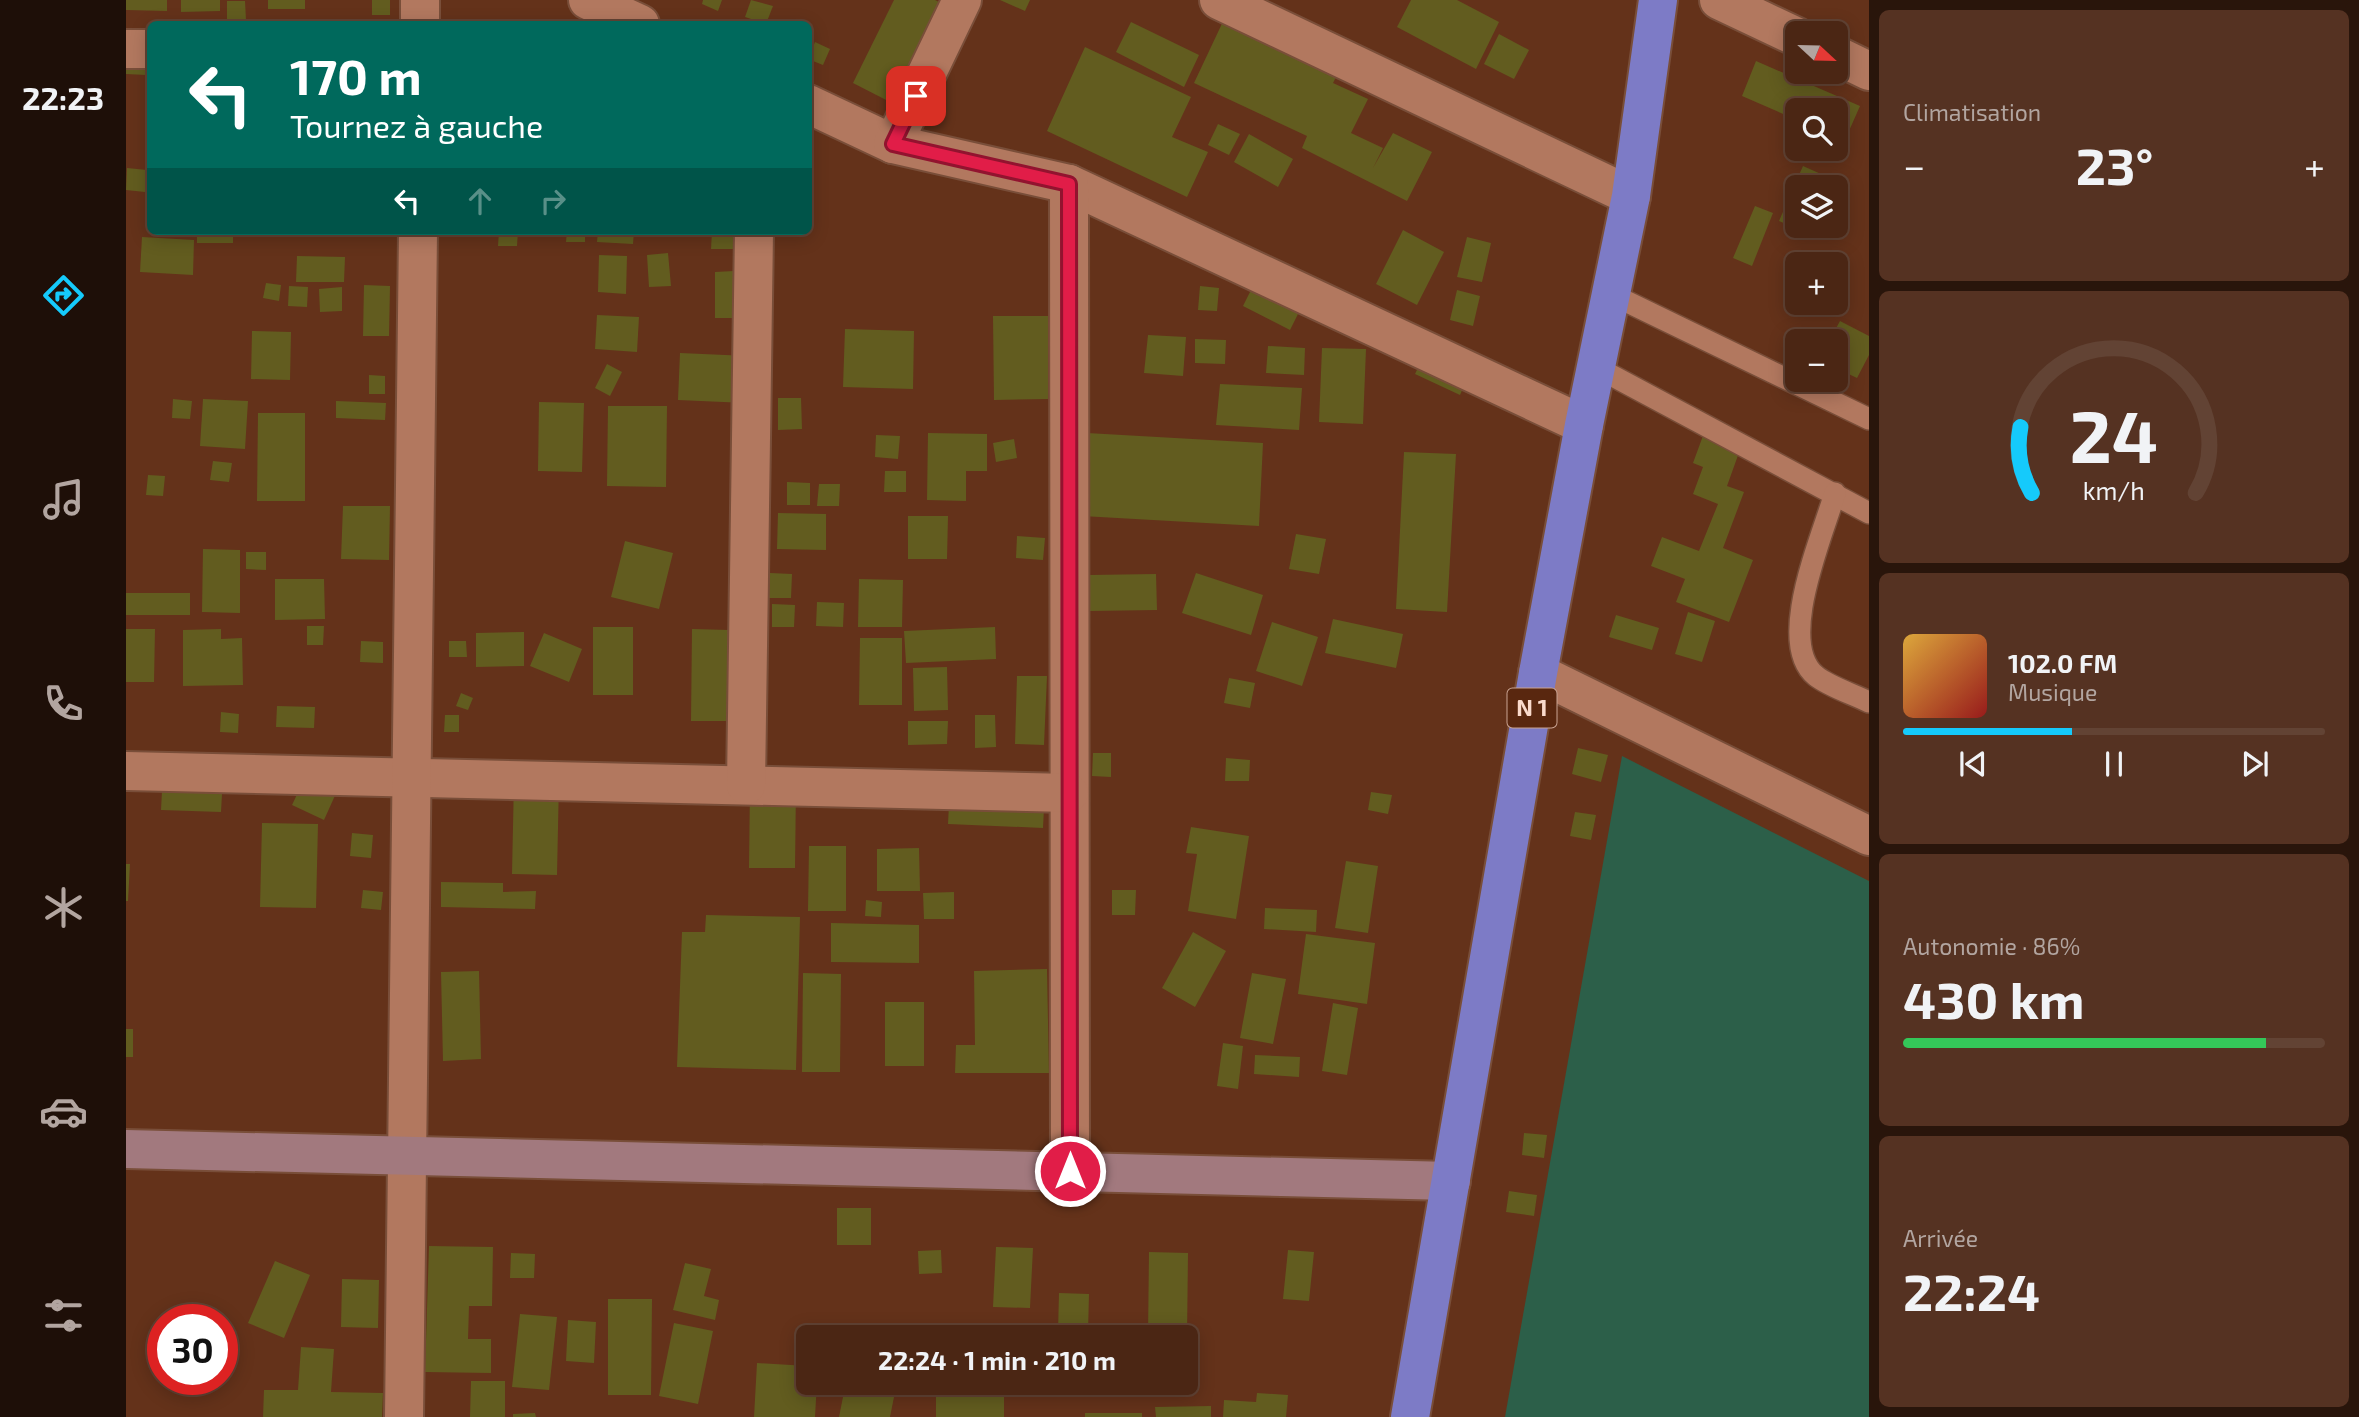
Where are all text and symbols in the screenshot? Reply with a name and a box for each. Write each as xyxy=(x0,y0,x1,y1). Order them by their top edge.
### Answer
north arrow xyxy=(1785,21,1848,84)
map controls xyxy=(1785,21,1848,392)
text: 170 m xyxy=(290,46,422,105)
icon: left xyxy=(175,49,266,140)
pin xyxy=(886,66,946,126)
icon: arrive xyxy=(897,77,935,115)
text: 22:23 xyxy=(22,78,104,116)
button: search xyxy=(1785,98,1848,161)
text: Climatisation xyxy=(1903,98,2041,126)
text: Tournez à gauche xyxy=(290,106,543,144)
text: 23° xyxy=(2076,133,2153,195)
text: − xyxy=(1903,142,1925,188)
text: + xyxy=(2304,142,2325,188)
button: layers xyxy=(1785,175,1848,238)
icon: left xyxy=(388,182,426,220)
icon: ahead xyxy=(461,182,499,220)
icon: right xyxy=(534,182,572,220)
button: + xyxy=(1785,252,1848,315)
icon: directions xyxy=(39,271,88,320)
button: − xyxy=(1785,329,1848,392)
text: 24 xyxy=(2070,391,2158,479)
icon: music xyxy=(39,475,88,524)
text: km/h xyxy=(2083,475,2145,505)
text: 102.0 FM xyxy=(2008,647,2117,678)
text: Musique xyxy=(2008,678,2097,706)
icon: phone xyxy=(39,679,88,728)
road number: N 1 xyxy=(1508,688,1556,728)
icon: previous xyxy=(1954,745,1992,783)
icon: pause xyxy=(2095,745,2133,783)
icon: next xyxy=(2236,745,2274,783)
icon: climate xyxy=(39,883,88,932)
text: Autonomie · 86% xyxy=(1903,932,2080,960)
text: 430 km xyxy=(1903,967,2085,1029)
icon: car xyxy=(39,1087,88,1136)
position arrow xyxy=(1033,1134,1107,1208)
text: Arrivée xyxy=(1903,1224,1978,1252)
text: 22:24 xyxy=(1903,1259,2040,1321)
icon: filters xyxy=(39,1291,88,1340)
speed limit sign: 30 xyxy=(147,1304,238,1395)
text: 22:24 · 1 min · 210 m xyxy=(878,1344,1116,1375)

